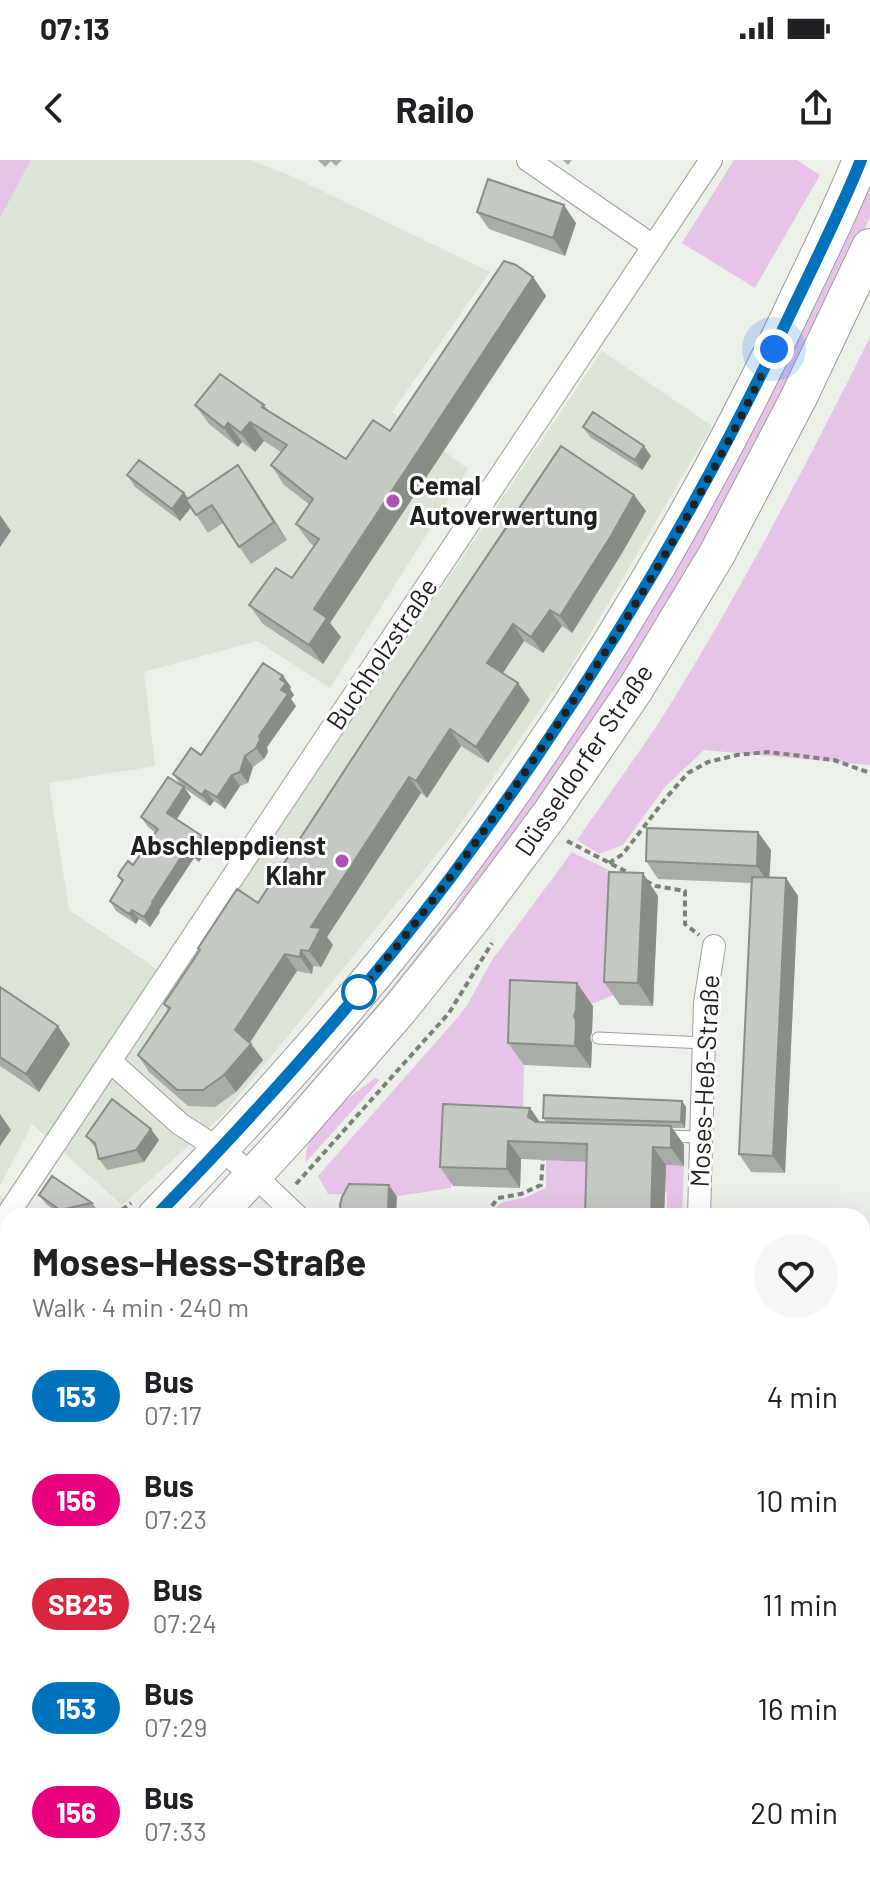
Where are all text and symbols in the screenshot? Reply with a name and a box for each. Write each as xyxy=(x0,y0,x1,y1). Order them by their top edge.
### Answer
text: 07:13 xyxy=(40,10,110,46)
icon: back xyxy=(32,86,76,130)
icon: share xyxy=(794,86,838,130)
text: Railo xyxy=(395,87,475,130)
your location xyxy=(754,329,794,369)
place label: Cemal Autoverwertung xyxy=(409,469,598,530)
marker: Cemal Autoverwertung xyxy=(384,492,402,510)
street label: Buchholzstraße xyxy=(319,572,443,735)
street label: Düsseldorfer Straße xyxy=(507,657,658,861)
place label: Abschleppdienst Klahr xyxy=(130,829,326,890)
marker: Abschleppdienst Klahr xyxy=(333,852,351,870)
street label: Moses-Heß-Straße xyxy=(682,974,725,1188)
unlabelled marker xyxy=(342,975,376,1009)
button: heart xyxy=(754,1234,838,1318)
text: Moses-Hess-Straße xyxy=(32,1238,366,1284)
text: Walk · 4 min · 240 m xyxy=(32,1291,249,1322)
text: Bus xyxy=(144,1363,194,1399)
text: 4 min xyxy=(767,1378,838,1414)
text: 153 xyxy=(56,1379,96,1413)
text: 07:17 xyxy=(144,1399,201,1430)
text: Bus xyxy=(144,1467,194,1503)
text: 10 min xyxy=(756,1482,838,1518)
text: 156 xyxy=(56,1483,96,1517)
text: 07:23 xyxy=(144,1503,207,1534)
text: Bus xyxy=(153,1571,203,1607)
text: 11 min xyxy=(762,1586,838,1622)
text: SB25 xyxy=(48,1587,113,1621)
text: 07:24 xyxy=(153,1607,217,1638)
text: Bus xyxy=(144,1675,194,1711)
text: 16 min xyxy=(757,1690,838,1726)
text: 153 xyxy=(56,1691,96,1725)
text: 07:29 xyxy=(144,1711,207,1742)
text: Bus xyxy=(144,1779,194,1815)
text: 20 min xyxy=(750,1794,838,1830)
text: 156 xyxy=(56,1795,96,1829)
text: 07:33 xyxy=(144,1815,207,1846)

